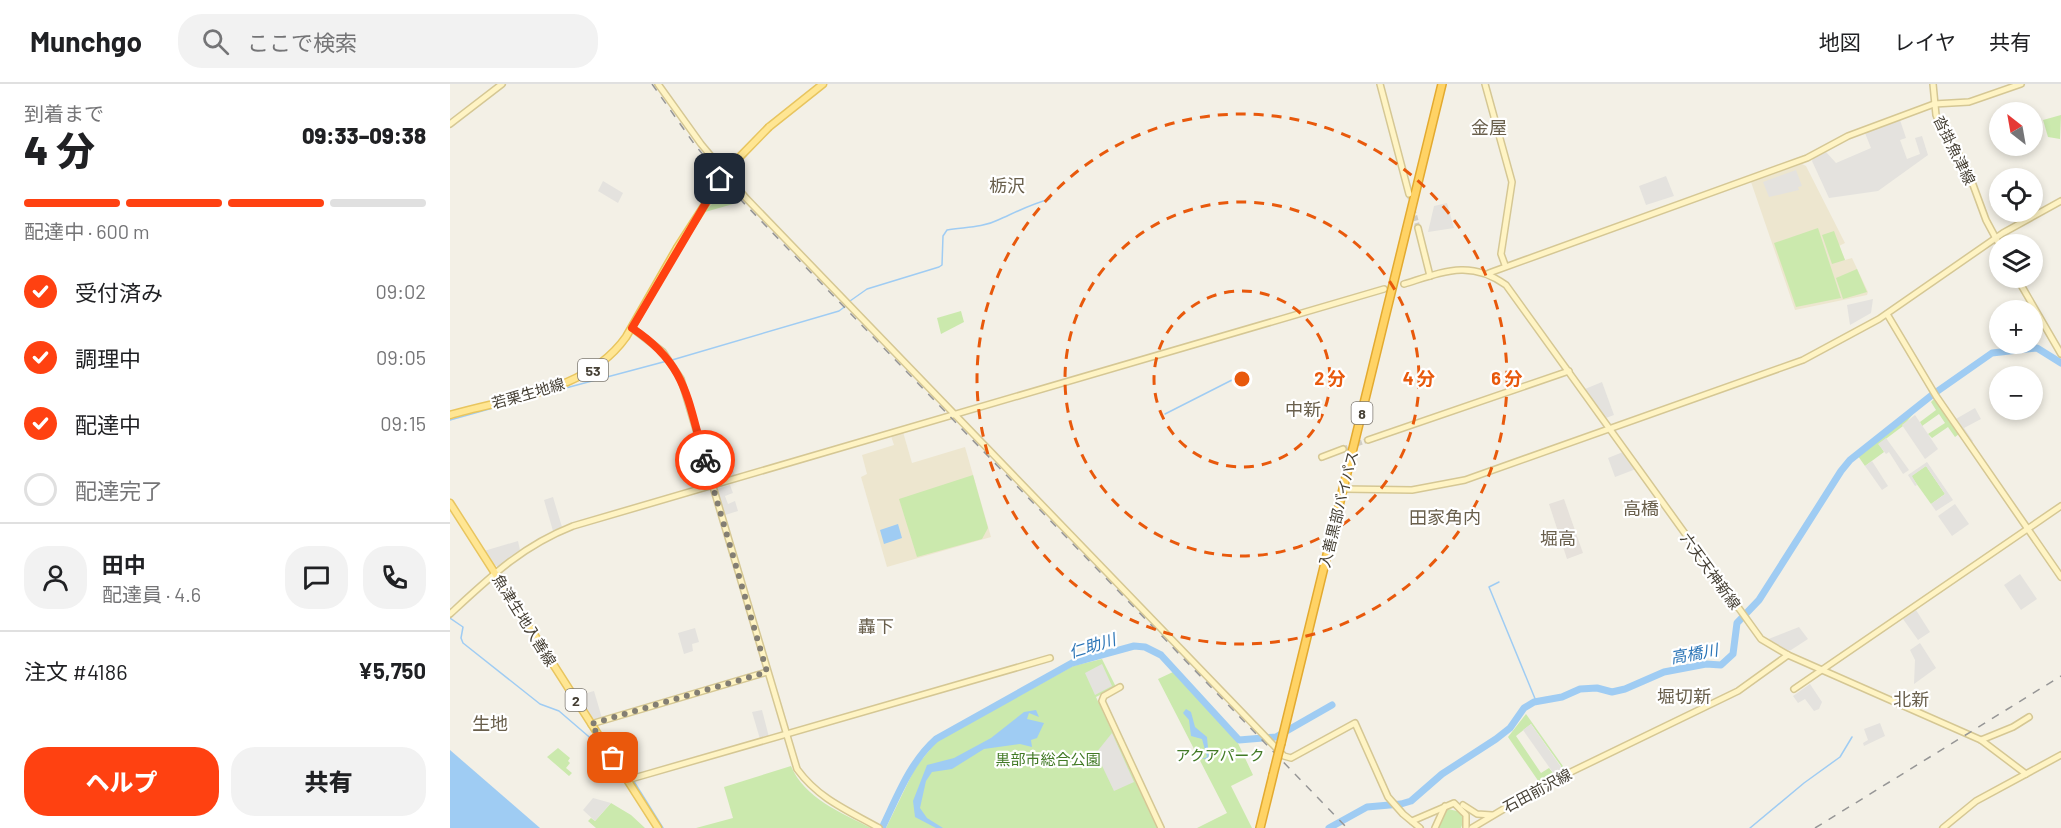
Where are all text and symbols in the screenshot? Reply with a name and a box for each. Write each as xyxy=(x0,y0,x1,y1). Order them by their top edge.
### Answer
search box xyxy=(178,14,598,68)
text: Munchgo xyxy=(30,24,142,58)
icon: search xyxy=(199,25,232,58)
text: ここで検索 xyxy=(247,29,357,55)
text: 地図 xyxy=(1819,29,1861,54)
text: レイヤ xyxy=(1894,29,1956,54)
text: 共有 xyxy=(1989,29,2031,54)
text: 到着まで xyxy=(24,101,104,125)
north arrow xyxy=(1989,102,2043,156)
map controls xyxy=(1989,102,2043,420)
street label: 沓掛魚津線 xyxy=(1930,112,1980,188)
district label: 金屋 xyxy=(1471,116,1507,138)
text: 09:33–09:38 xyxy=(302,122,426,148)
text: 4 分 xyxy=(24,126,95,173)
pin xyxy=(694,153,745,204)
icon: home xyxy=(703,162,736,195)
button: locate xyxy=(1989,168,2043,222)
district label: 栃沢 xyxy=(989,174,1025,196)
text: 配達中 · 600 m xyxy=(24,219,150,243)
button: layers xyxy=(1989,234,2043,288)
icon: check xyxy=(24,275,57,308)
text: 受付済み xyxy=(75,279,163,305)
text: 09:02 xyxy=(375,279,426,303)
button: + xyxy=(1989,300,2043,354)
icon: check xyxy=(24,341,57,374)
text: 調理中 xyxy=(75,345,141,371)
text: 09:05 xyxy=(376,345,426,369)
road number: 53 xyxy=(578,359,608,381)
button: − xyxy=(1989,366,2043,420)
text: 2 分 xyxy=(1314,367,1346,389)
text: 4 分 xyxy=(1403,367,1435,389)
text: 6 分 xyxy=(1491,367,1523,389)
centre of rings xyxy=(1232,369,1252,389)
street label: 若栗生地線 xyxy=(489,374,567,412)
district label: 中新 xyxy=(1285,398,1321,420)
road number: 8 xyxy=(1352,402,1372,424)
icon: check xyxy=(24,407,57,440)
text: 配達中 xyxy=(75,411,141,437)
text: 09:15 xyxy=(380,411,426,435)
courier xyxy=(675,430,735,490)
icon: bike xyxy=(689,444,722,477)
street label: 入善黒部バイパス xyxy=(1315,449,1361,569)
text: 配達完了 xyxy=(75,477,163,503)
district label: 高橋 xyxy=(1623,497,1659,519)
district label: 田家角内 xyxy=(1409,506,1481,528)
district label: 堀高 xyxy=(1540,527,1576,549)
street label: 六天天神新線 xyxy=(1677,529,1745,613)
button: person xyxy=(24,546,87,609)
button: chat xyxy=(285,546,348,609)
button: phone xyxy=(363,546,426,609)
text: 田中 xyxy=(102,551,146,577)
street label: 魚津生地入善線 xyxy=(490,571,560,669)
text: 配達員 · 4.6 xyxy=(102,582,201,606)
district label: 轟下 xyxy=(858,615,894,637)
water label: 仁助川 xyxy=(1066,628,1120,661)
water label: 高橋川 xyxy=(1669,639,1721,667)
text: ¥5,750 xyxy=(358,657,426,683)
text: 注文 #4186 xyxy=(24,658,128,684)
district label: 堀切新 xyxy=(1657,685,1711,707)
district label: 北新 xyxy=(1893,688,1929,710)
road number: 2 xyxy=(566,689,586,711)
district label: 生地 xyxy=(472,712,508,734)
pin xyxy=(587,732,638,783)
icon: bag xyxy=(596,741,629,774)
park label: アクアパーク xyxy=(1176,746,1264,764)
button: ヘルプ xyxy=(24,747,219,816)
button: 共有 xyxy=(231,747,426,816)
park label: 黒部市総合公園 xyxy=(995,750,1101,768)
street label: 石田前沢線 xyxy=(1500,764,1574,816)

